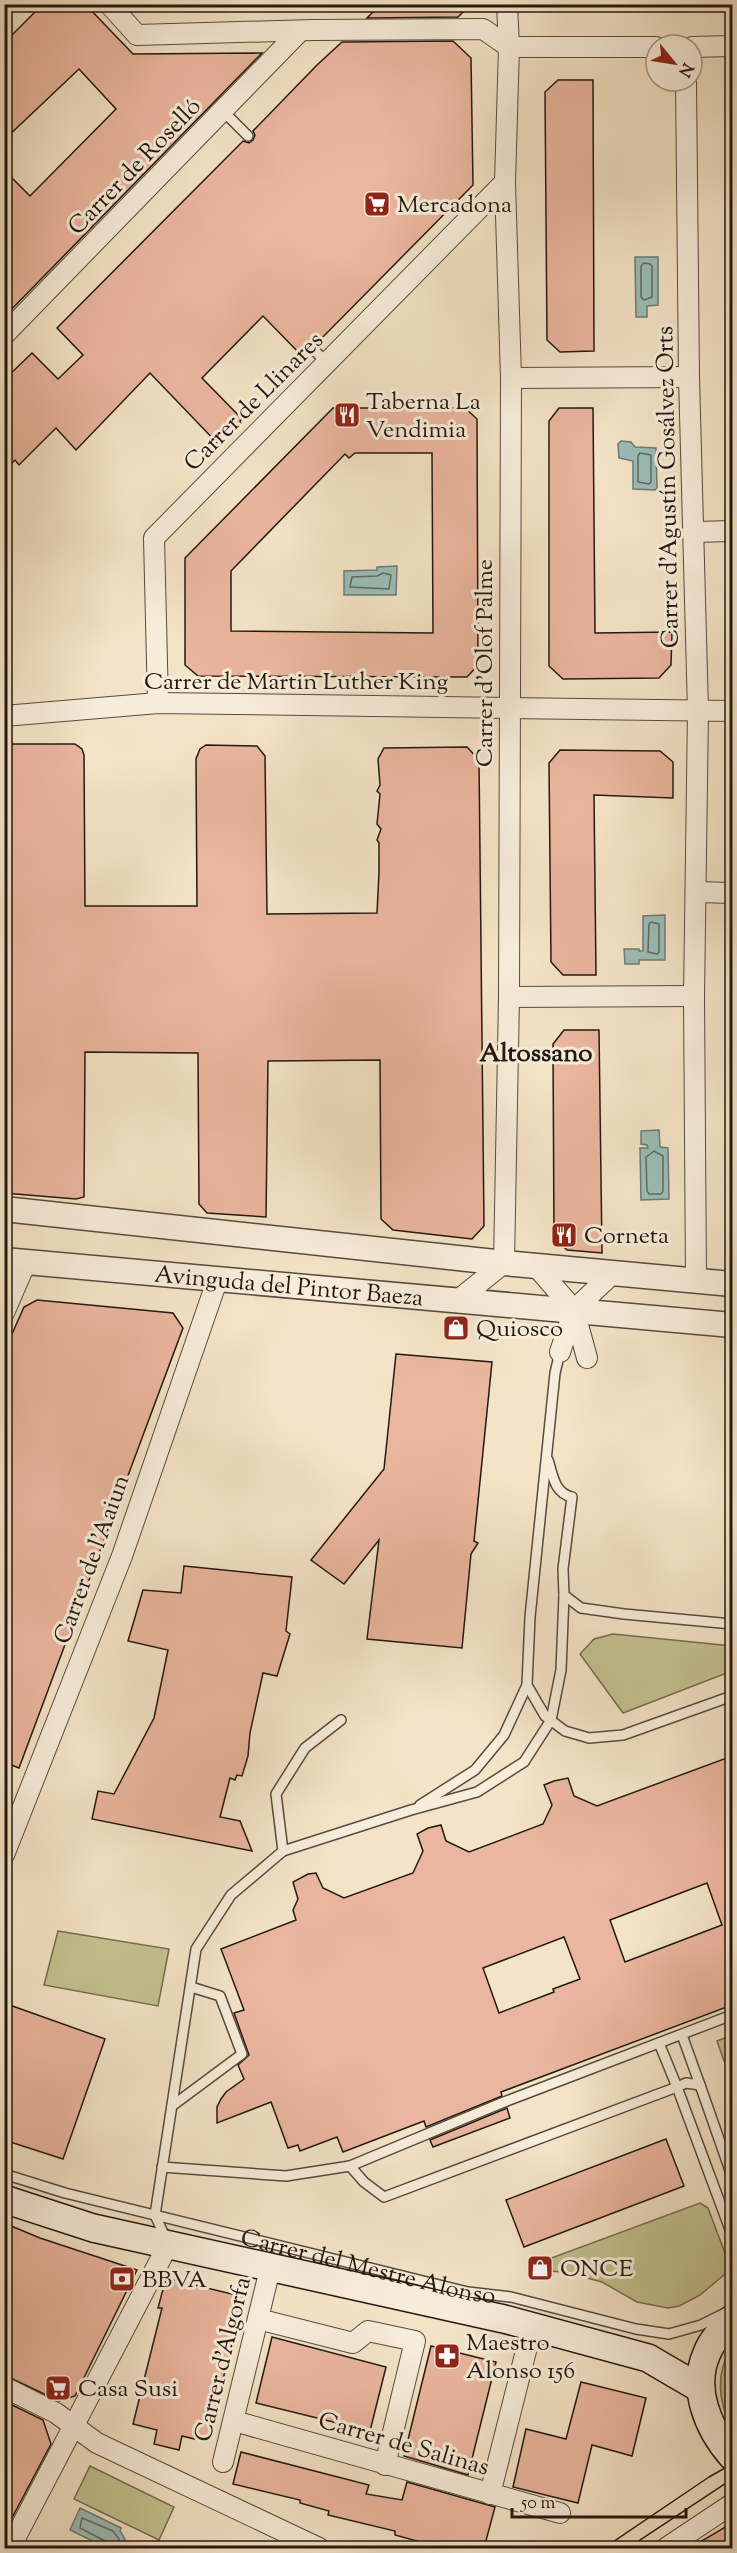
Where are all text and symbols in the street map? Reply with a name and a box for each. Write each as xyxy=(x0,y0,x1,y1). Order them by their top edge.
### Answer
north arrow xyxy=(644,33,704,93)
text: N xyxy=(672,58,698,81)
street label: Carrer de Roselló xyxy=(61,91,210,244)
supermarket icon: Mercadona xyxy=(362,189,392,219)
place label: Mercadona xyxy=(397,189,512,223)
street label: Carrer de Llinares xyxy=(177,325,332,480)
street label: Carrer d'Agustín Gosálvez Orts xyxy=(649,326,689,648)
place label: Taberna La Vendimia xyxy=(366,386,481,448)
restaurant icon: Taberna La Vendimia xyxy=(332,400,362,430)
street label: Carrer d'Olof Palme xyxy=(469,559,503,767)
street label: Carrer de Martin Luther King xyxy=(144,666,448,700)
district label: Altossano xyxy=(480,1036,592,1073)
restaurant icon: Corneta xyxy=(549,1220,579,1250)
place label: Corneta xyxy=(584,1220,669,1254)
street label: Avinguda del Pintor Baeza xyxy=(153,1258,425,1316)
shop icon: Quiosco xyxy=(441,1313,471,1343)
place label: Quiosco xyxy=(476,1313,563,1347)
street label: Carrer de l'Aaiun xyxy=(46,1470,139,1649)
street label: Carrer del Mestre Alonso xyxy=(237,2222,497,2314)
shop icon: ONCE xyxy=(525,2253,555,2283)
place label: ONCE xyxy=(560,2253,634,2287)
bank icon: BBVA xyxy=(107,2264,137,2294)
place label: BBVA xyxy=(142,2264,208,2298)
street label: Carrer d'Algorfa xyxy=(187,2273,261,2446)
place label: Maestro Alonso 156 xyxy=(466,2327,575,2389)
pharmacy icon: Maestro Alonso 156 xyxy=(432,2341,462,2371)
supermarket icon: Casa Susi xyxy=(43,2373,73,2403)
place label: Casa Susi xyxy=(78,2373,178,2407)
street label: Carrer de Salinas xyxy=(314,2404,493,2486)
scale bar xyxy=(512,2481,686,2519)
text: 50 m xyxy=(520,2491,556,2517)

